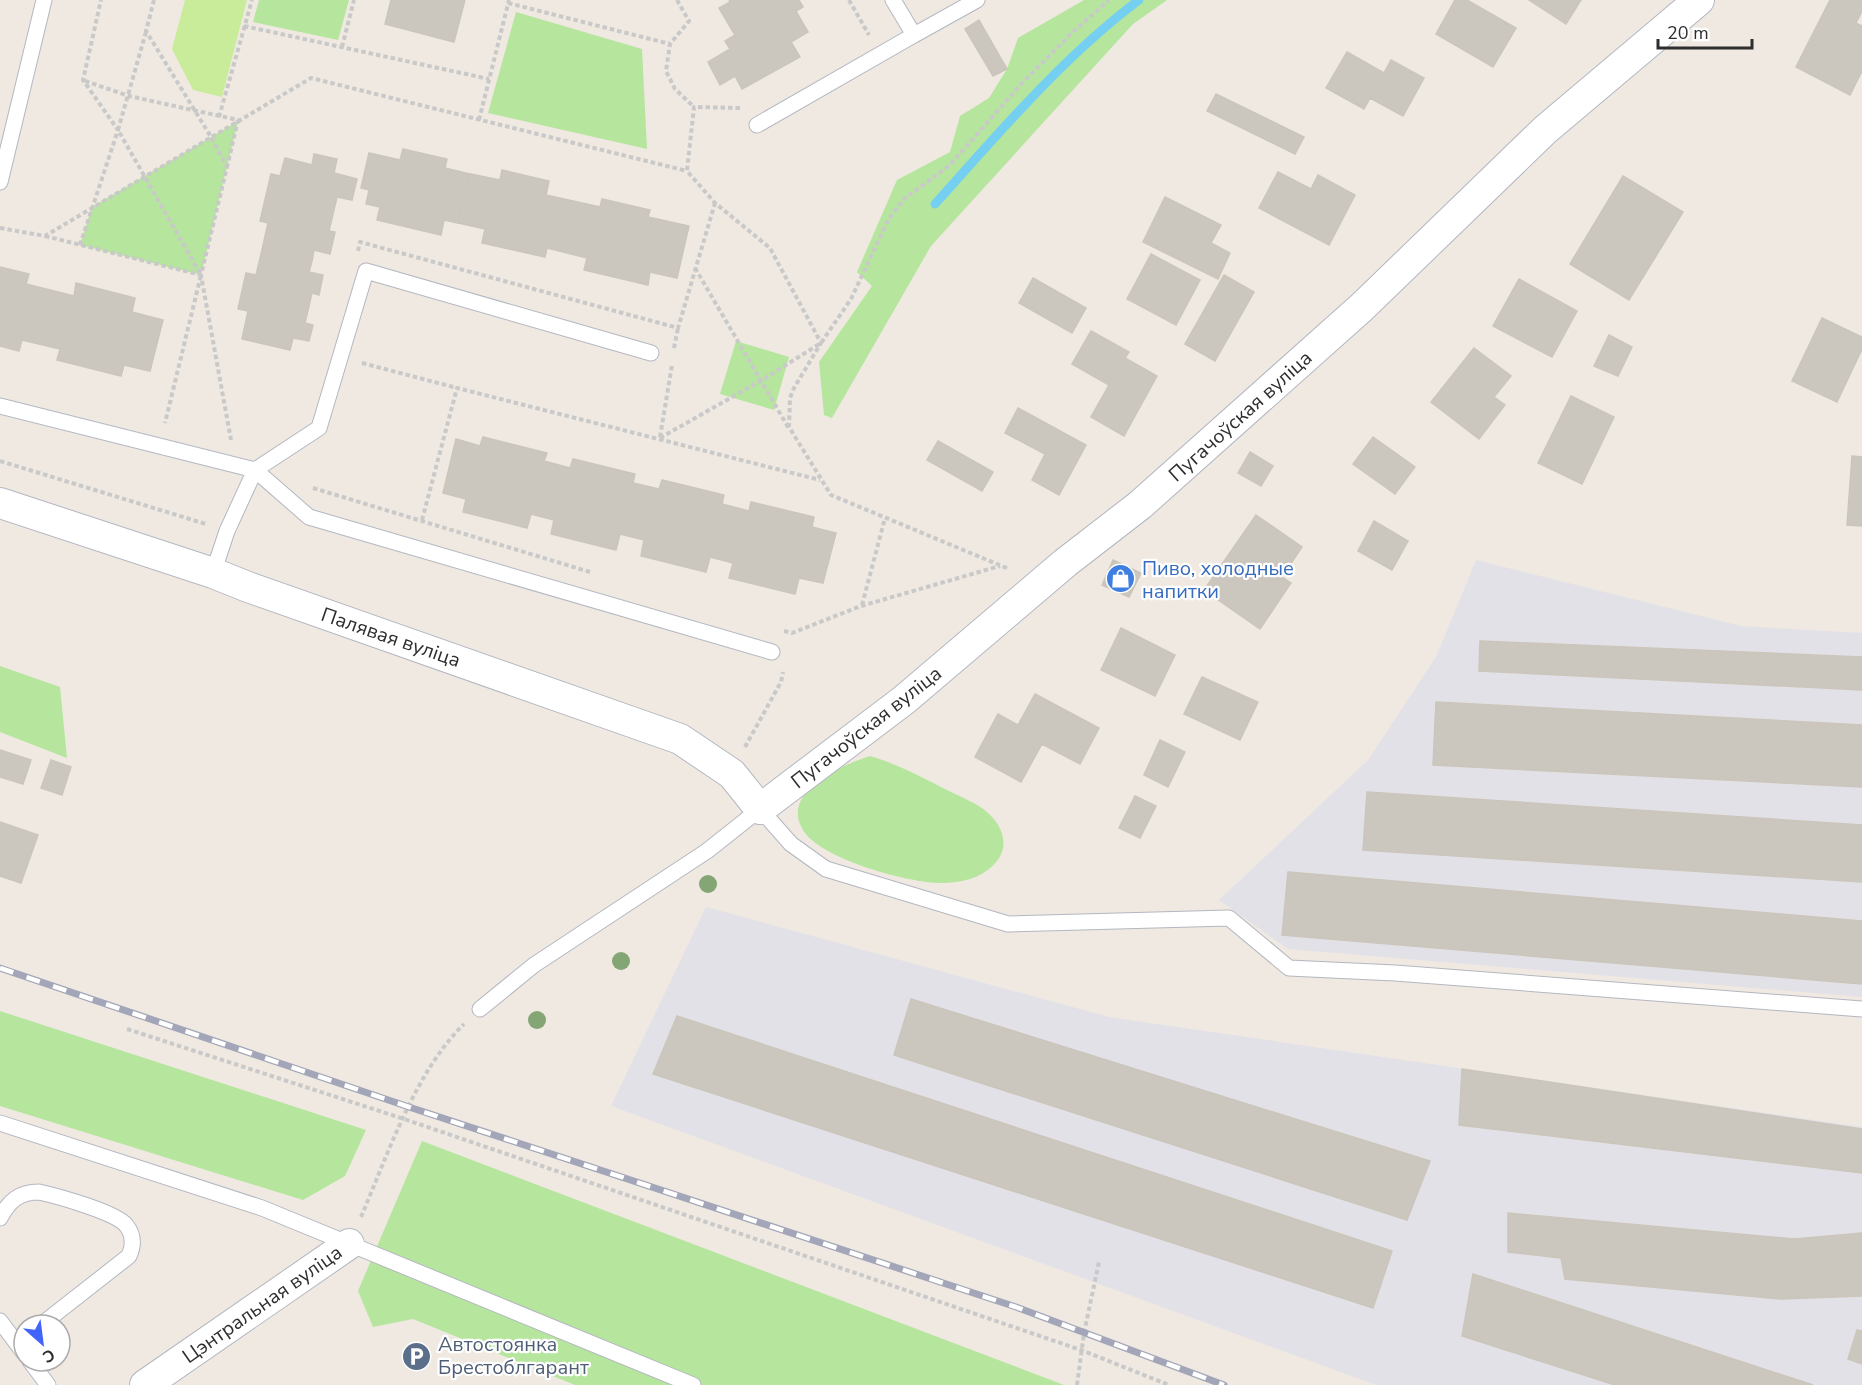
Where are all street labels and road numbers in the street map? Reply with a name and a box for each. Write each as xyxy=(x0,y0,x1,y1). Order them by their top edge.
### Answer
street label: Пугачоўская вуліца xyxy=(1163,345,1318,488)
street label: Палявая вуліца xyxy=(318,601,464,674)
street label: Пугачоўская вуліца xyxy=(785,660,947,795)
street label: Цэнтральная вуліца xyxy=(177,1239,348,1370)

